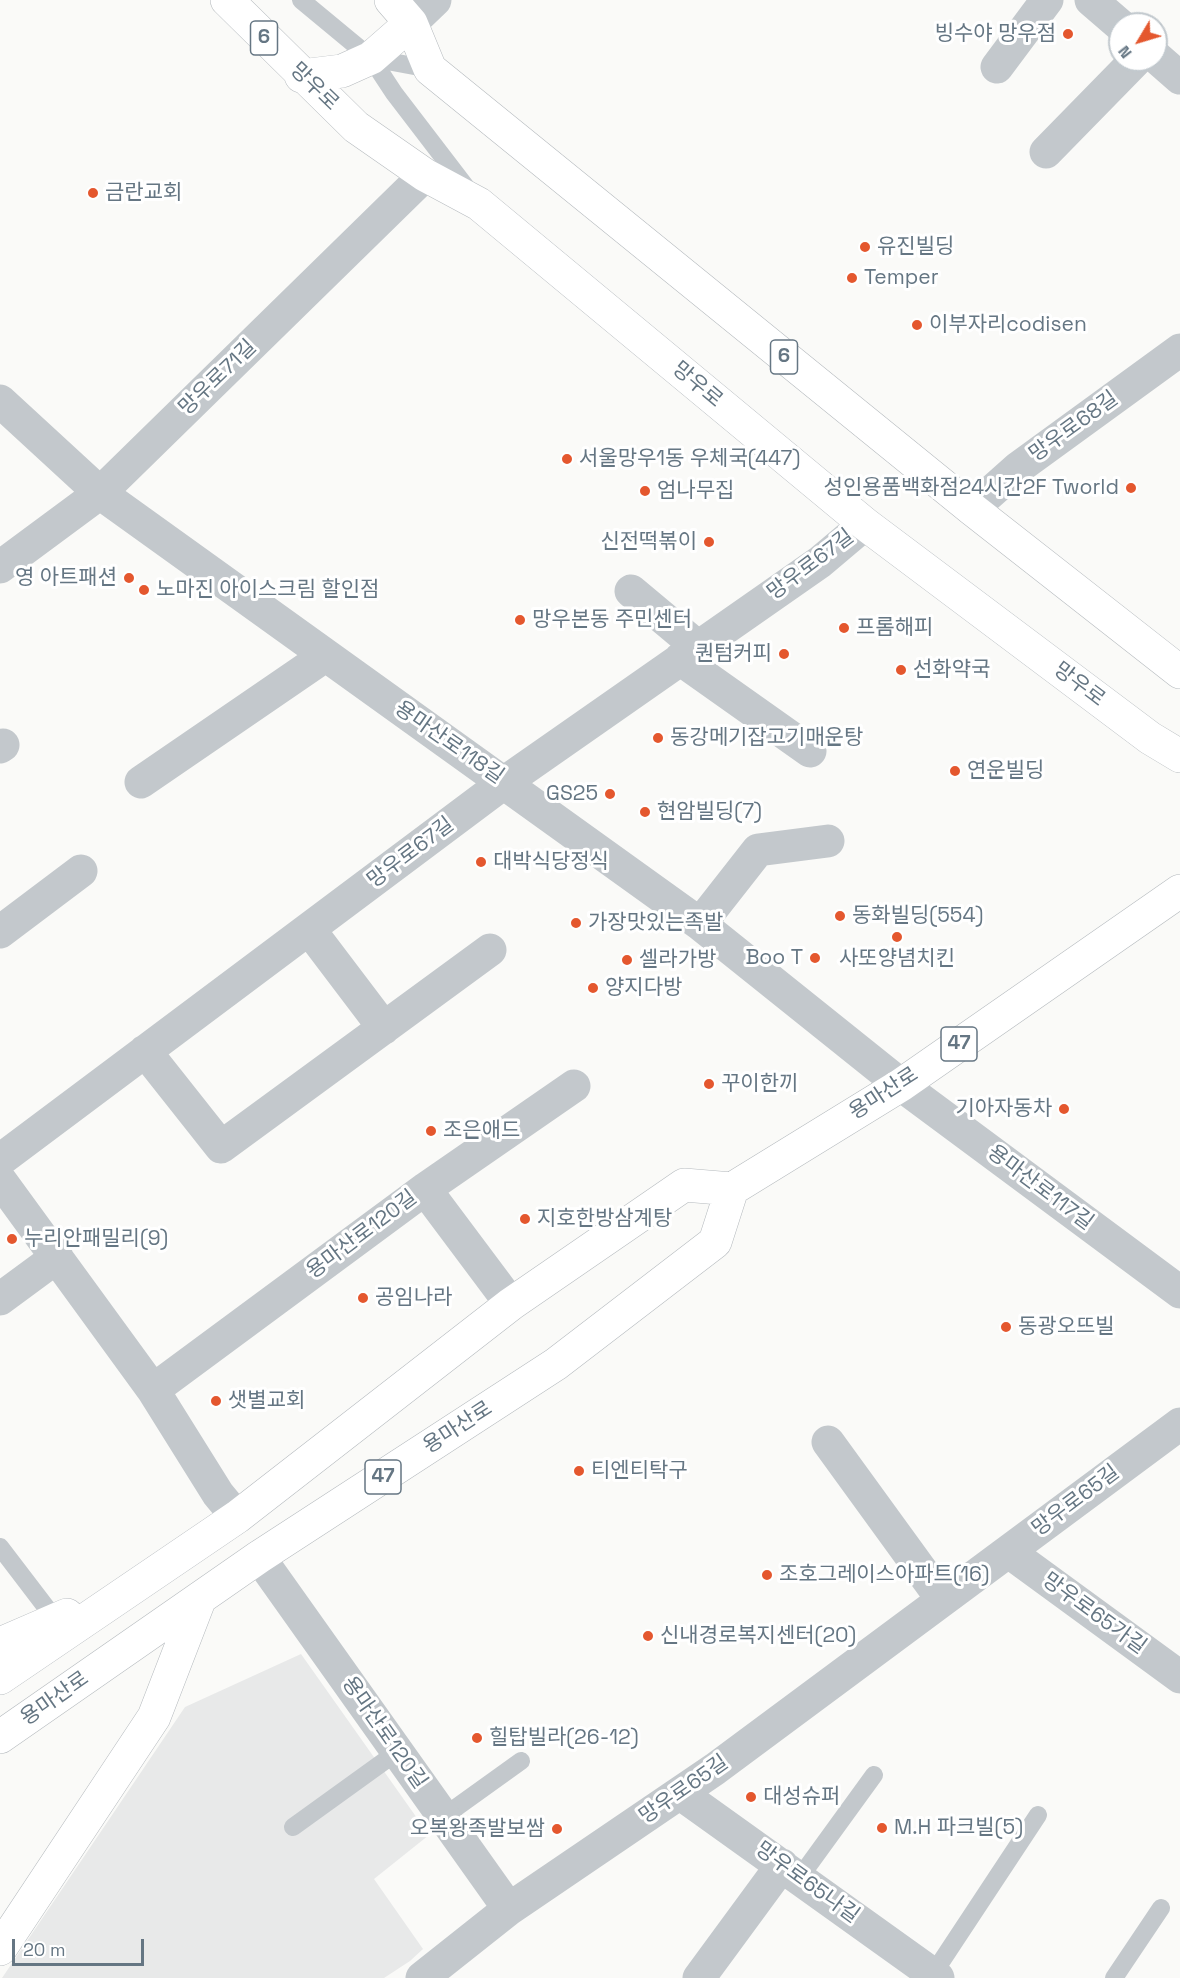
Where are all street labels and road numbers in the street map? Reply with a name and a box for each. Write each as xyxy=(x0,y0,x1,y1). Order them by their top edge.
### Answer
road number: 6 xyxy=(250,21,278,55)
street label: 망우로 xyxy=(284,58,344,116)
street label: 망우로71길 xyxy=(174,335,262,421)
road number: 6 xyxy=(770,340,798,374)
street label: 망우로 xyxy=(667,357,727,413)
street label: 망우로68길 xyxy=(1025,386,1123,468)
street label: 망우로67길 xyxy=(763,524,859,606)
street label: 망우로 xyxy=(1048,657,1110,713)
street label: 용마산로118길 xyxy=(390,696,508,790)
street label: 망우로67길 xyxy=(363,812,459,894)
road number: 47 xyxy=(941,1027,977,1061)
street label: 용마산로 xyxy=(845,1062,923,1126)
street label: 용마산로117길 xyxy=(982,1140,1098,1236)
street label: 용마산로120길 xyxy=(302,1185,422,1285)
street label: 용마산로 xyxy=(419,1396,497,1460)
road number: 47 xyxy=(365,1460,401,1494)
street label: 망우로65길 xyxy=(1027,1460,1125,1542)
street label: 망우로65가길 xyxy=(1037,1568,1151,1660)
street label: 용마산로 xyxy=(16,1667,94,1731)
street label: 용마산로120길 xyxy=(336,1672,432,1794)
street label: 망우로65길 xyxy=(635,1750,733,1830)
street label: 망우로65나길 xyxy=(750,1837,864,1929)

